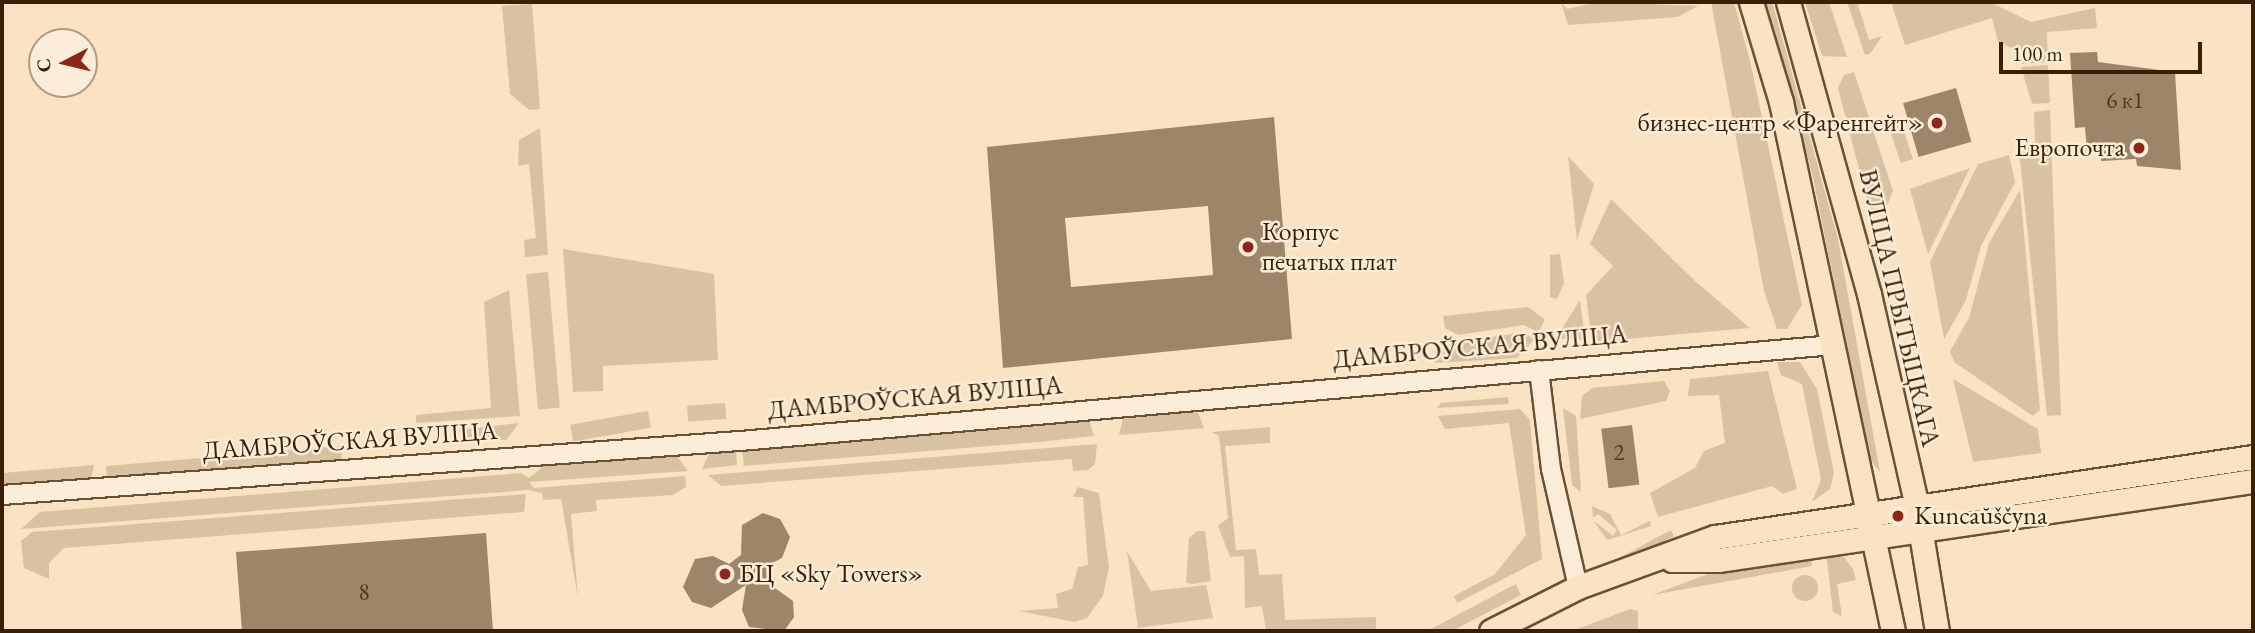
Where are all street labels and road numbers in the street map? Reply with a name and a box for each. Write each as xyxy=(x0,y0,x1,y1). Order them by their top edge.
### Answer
street label: ВУЛІЦА ПРЫТЫЦКАГА xyxy=(1852,166,1946,450)
street label: ДАМБРОЎСКАЯ ВУЛІЦА xyxy=(1331,319,1629,375)
street label: ДАМБРОЎСКАЯ ВУЛІЦА xyxy=(766,370,1064,426)
street label: ДАМБРОЎСКАЯ ВУЛІЦА xyxy=(201,415,499,467)

